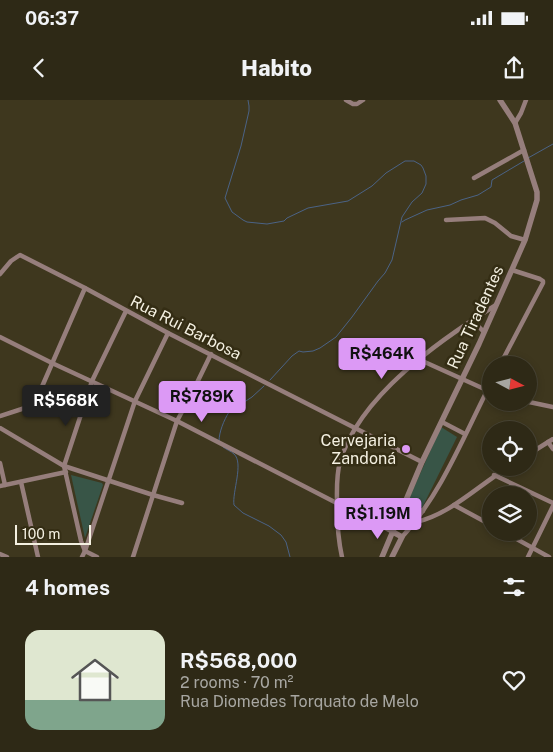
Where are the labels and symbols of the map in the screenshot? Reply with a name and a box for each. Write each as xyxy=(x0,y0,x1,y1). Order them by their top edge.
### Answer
street label: Rua Tiradentes xyxy=(443,263,508,372)
street label: Rua Rui Barbosa xyxy=(127,291,244,364)
pin: R$464K xyxy=(341,338,423,380)
north arrow xyxy=(482,356,538,411)
pin: R$789K xyxy=(161,380,243,423)
pin: R$568K xyxy=(25,384,107,427)
place label: Cervejaria Zandoná xyxy=(320,431,396,468)
marker: Cervejaria Zandoná xyxy=(400,443,412,455)
pin: R$1.19M xyxy=(332,498,424,540)
scale bar xyxy=(15,522,91,545)

